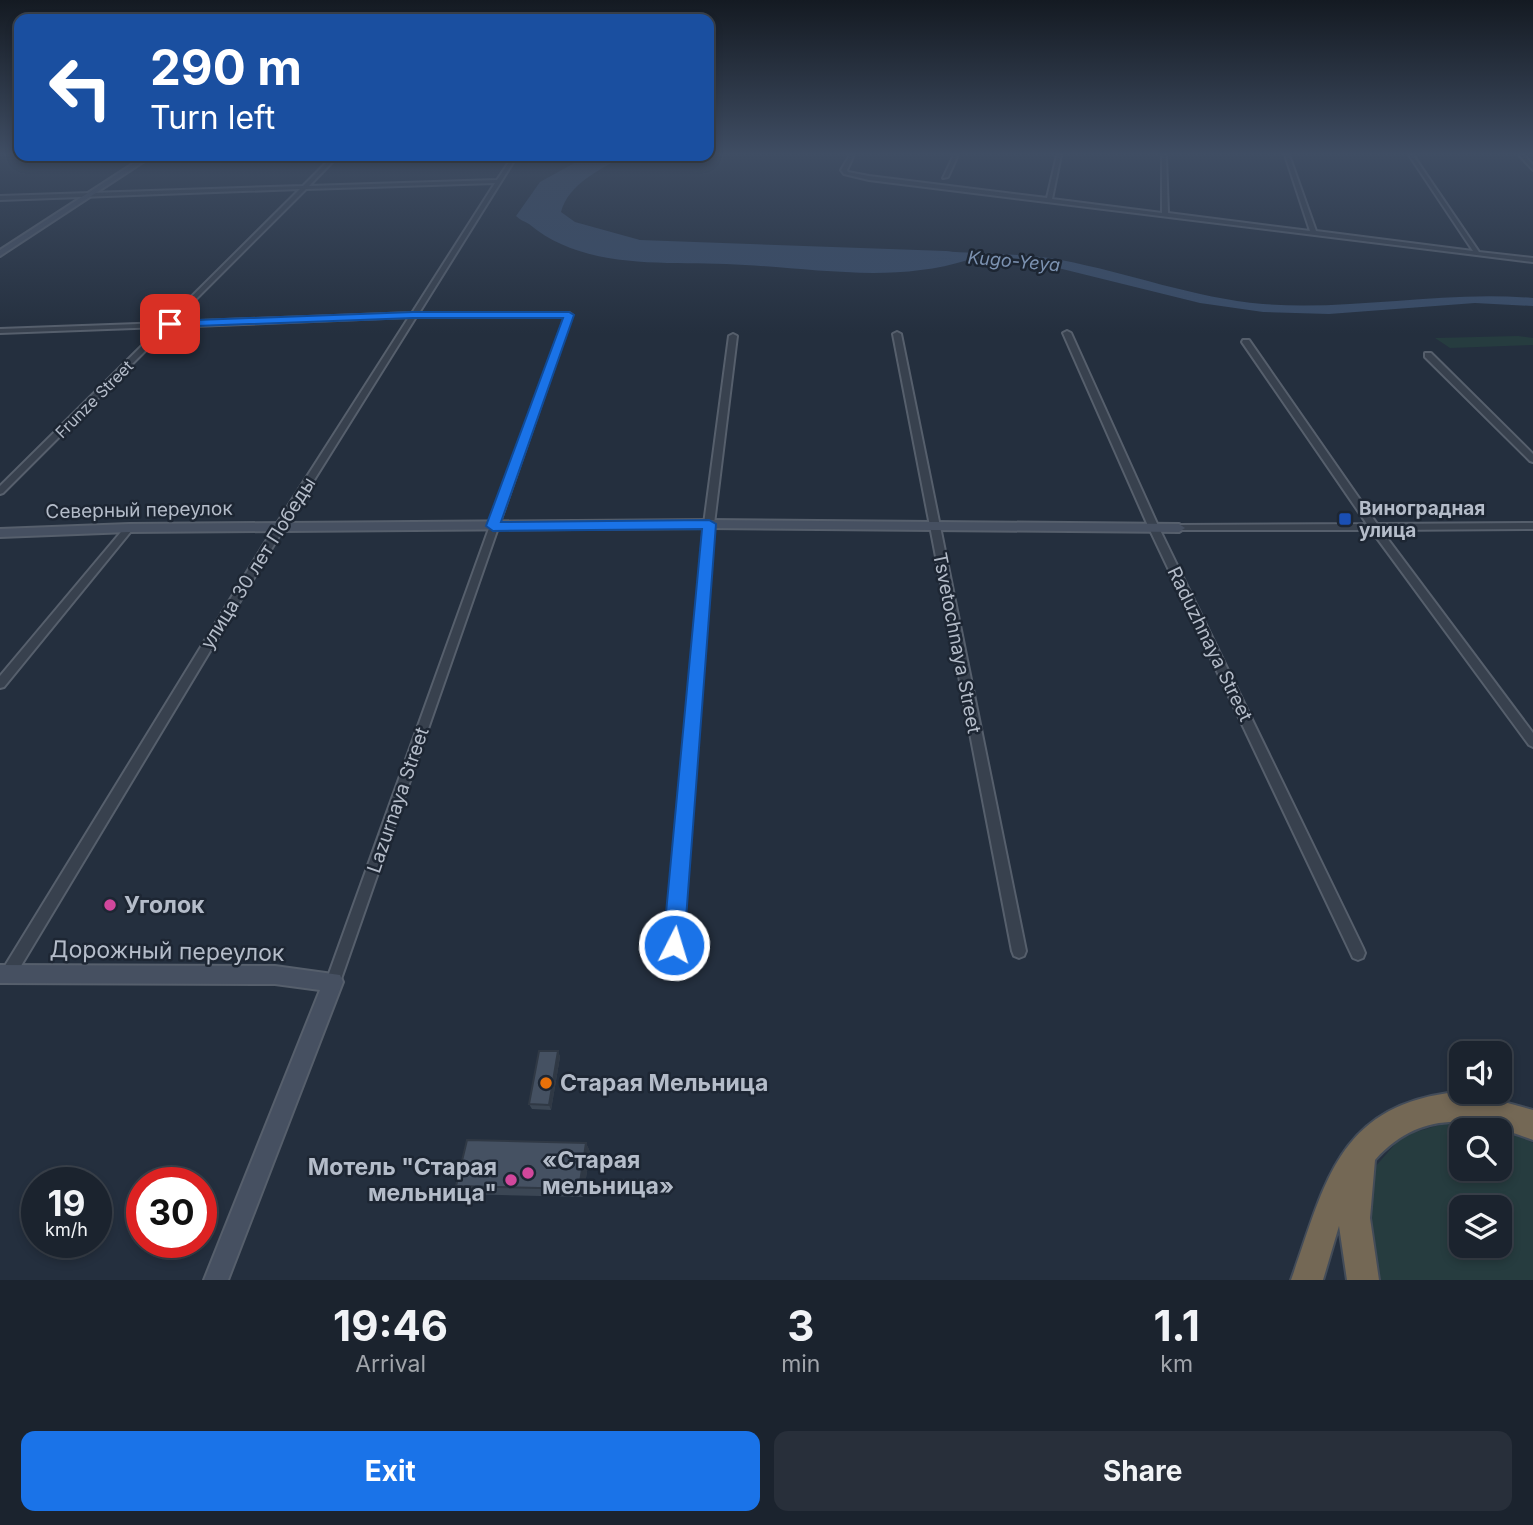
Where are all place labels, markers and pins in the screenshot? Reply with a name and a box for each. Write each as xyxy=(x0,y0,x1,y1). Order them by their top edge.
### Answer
pin xyxy=(140,294,200,354)
place label: Виноградная улица xyxy=(1359,497,1485,542)
marker: Виноградная улица xyxy=(1337,511,1353,527)
place label: Уголок xyxy=(124,891,205,919)
marker: Уголок xyxy=(102,897,118,913)
place label: Старая Мельница xyxy=(560,1069,768,1097)
marker: Старая Мельница xyxy=(538,1075,554,1091)
place label: «Старая мельница» xyxy=(542,1146,674,1200)
place label: Мотель "Старая мельница" xyxy=(308,1153,497,1207)
marker: «Старая мельница» xyxy=(520,1165,536,1181)
marker: Мотель "Старая мельница" xyxy=(503,1172,519,1188)

